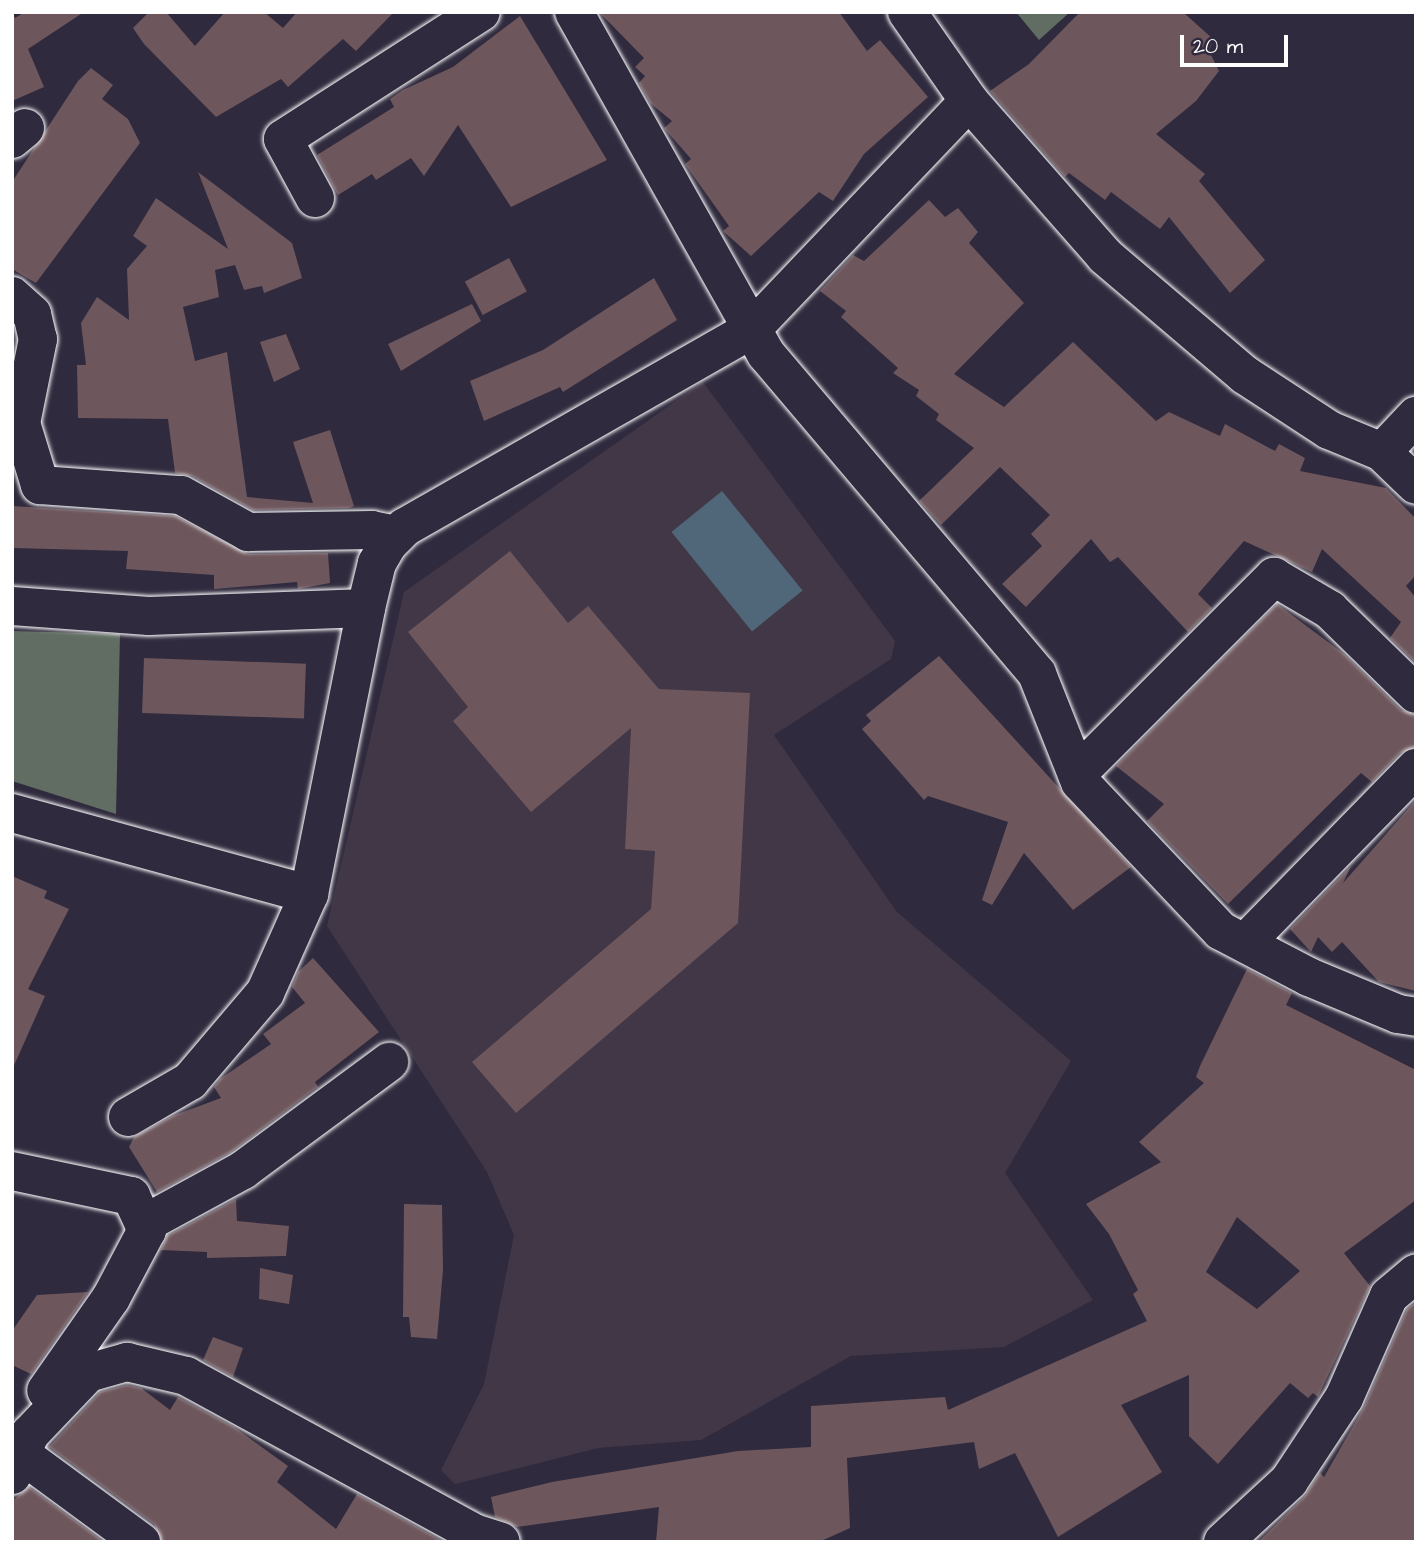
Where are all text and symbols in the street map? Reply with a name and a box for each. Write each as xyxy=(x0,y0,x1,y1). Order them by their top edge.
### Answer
scale bar xyxy=(1183,21,1292,65)
text: 20 m xyxy=(1193,32,1243,61)

